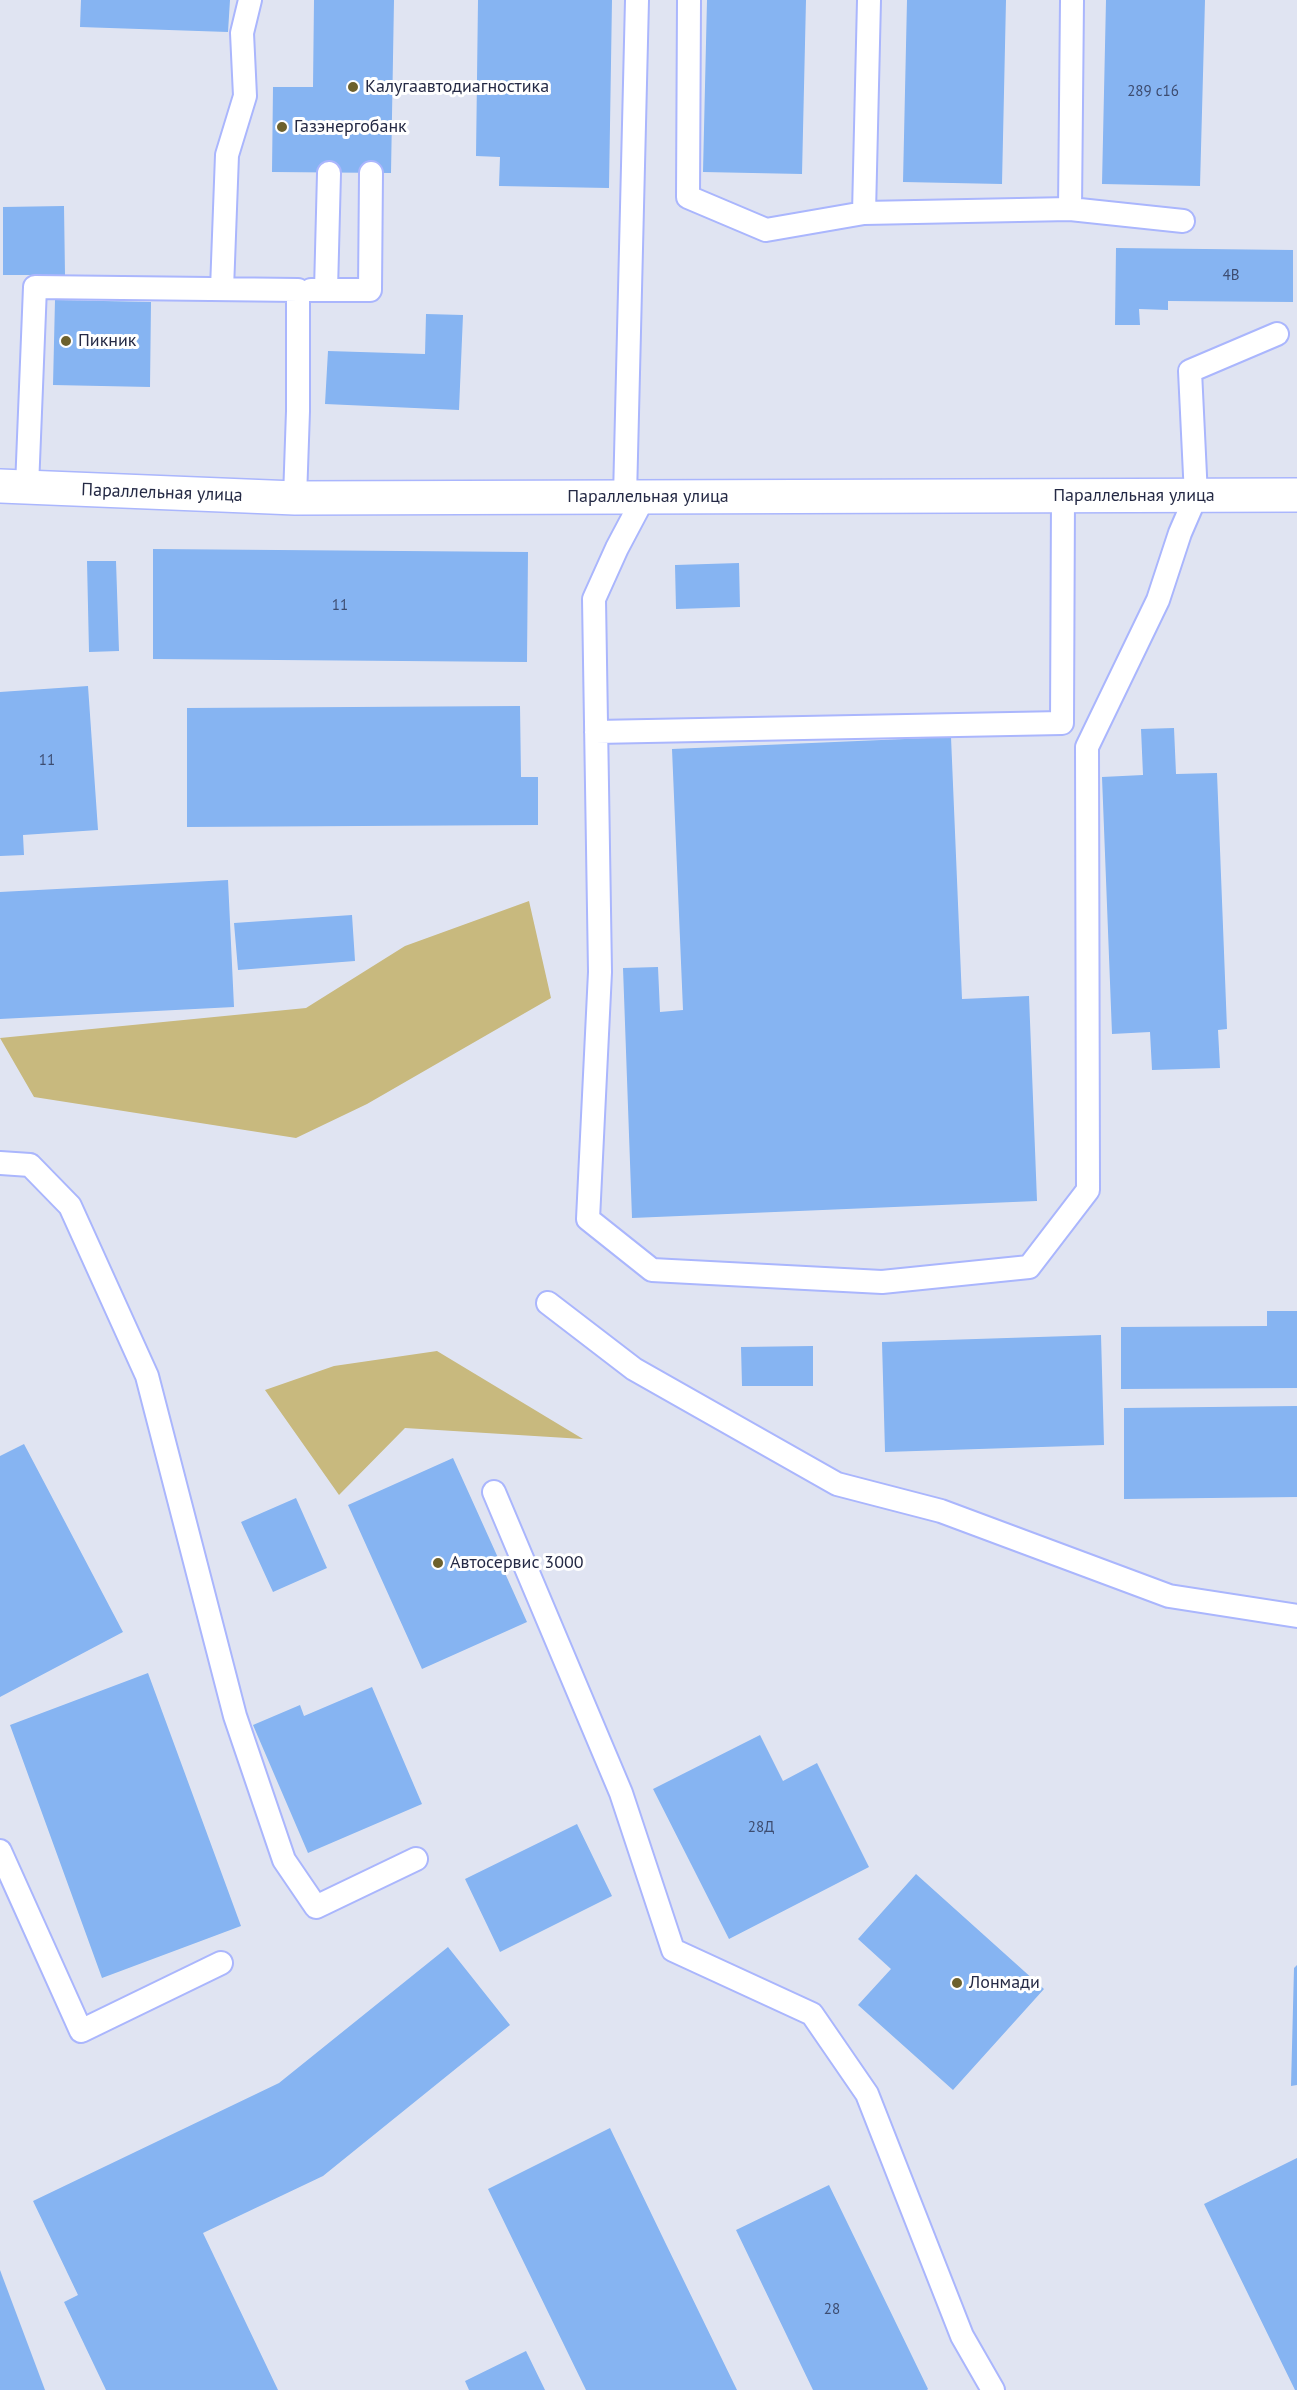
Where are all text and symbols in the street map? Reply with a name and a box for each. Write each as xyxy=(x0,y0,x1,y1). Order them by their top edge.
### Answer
place label: Калугаавтодиагностика xyxy=(365,76,549,98)
marker: Калугаавтодиагностика xyxy=(346,80,360,94)
house number: 289 с16 xyxy=(1127,83,1179,101)
place label: Газэнергобанк xyxy=(294,116,407,138)
marker: Газэнергобанк xyxy=(275,120,289,134)
house number: 4В xyxy=(1223,267,1239,285)
place label: Пикник xyxy=(78,330,136,352)
marker: Пикник xyxy=(59,334,73,348)
street label: Параллельная улица xyxy=(81,479,243,507)
street label: Параллельная улица xyxy=(1053,485,1215,507)
street label: Параллельная улица xyxy=(567,486,729,508)
house number: 11 xyxy=(332,597,348,615)
house number: 11 xyxy=(39,752,55,770)
place label: Автосервис 3000 xyxy=(450,1552,584,1574)
marker: Автосервис 3000 xyxy=(431,1556,445,1570)
house number: 28Д xyxy=(748,1819,774,1837)
place label: Лонмади xyxy=(969,1972,1040,1994)
marker: Лонмади xyxy=(950,1976,964,1990)
house number: 28 xyxy=(824,2301,840,2319)

